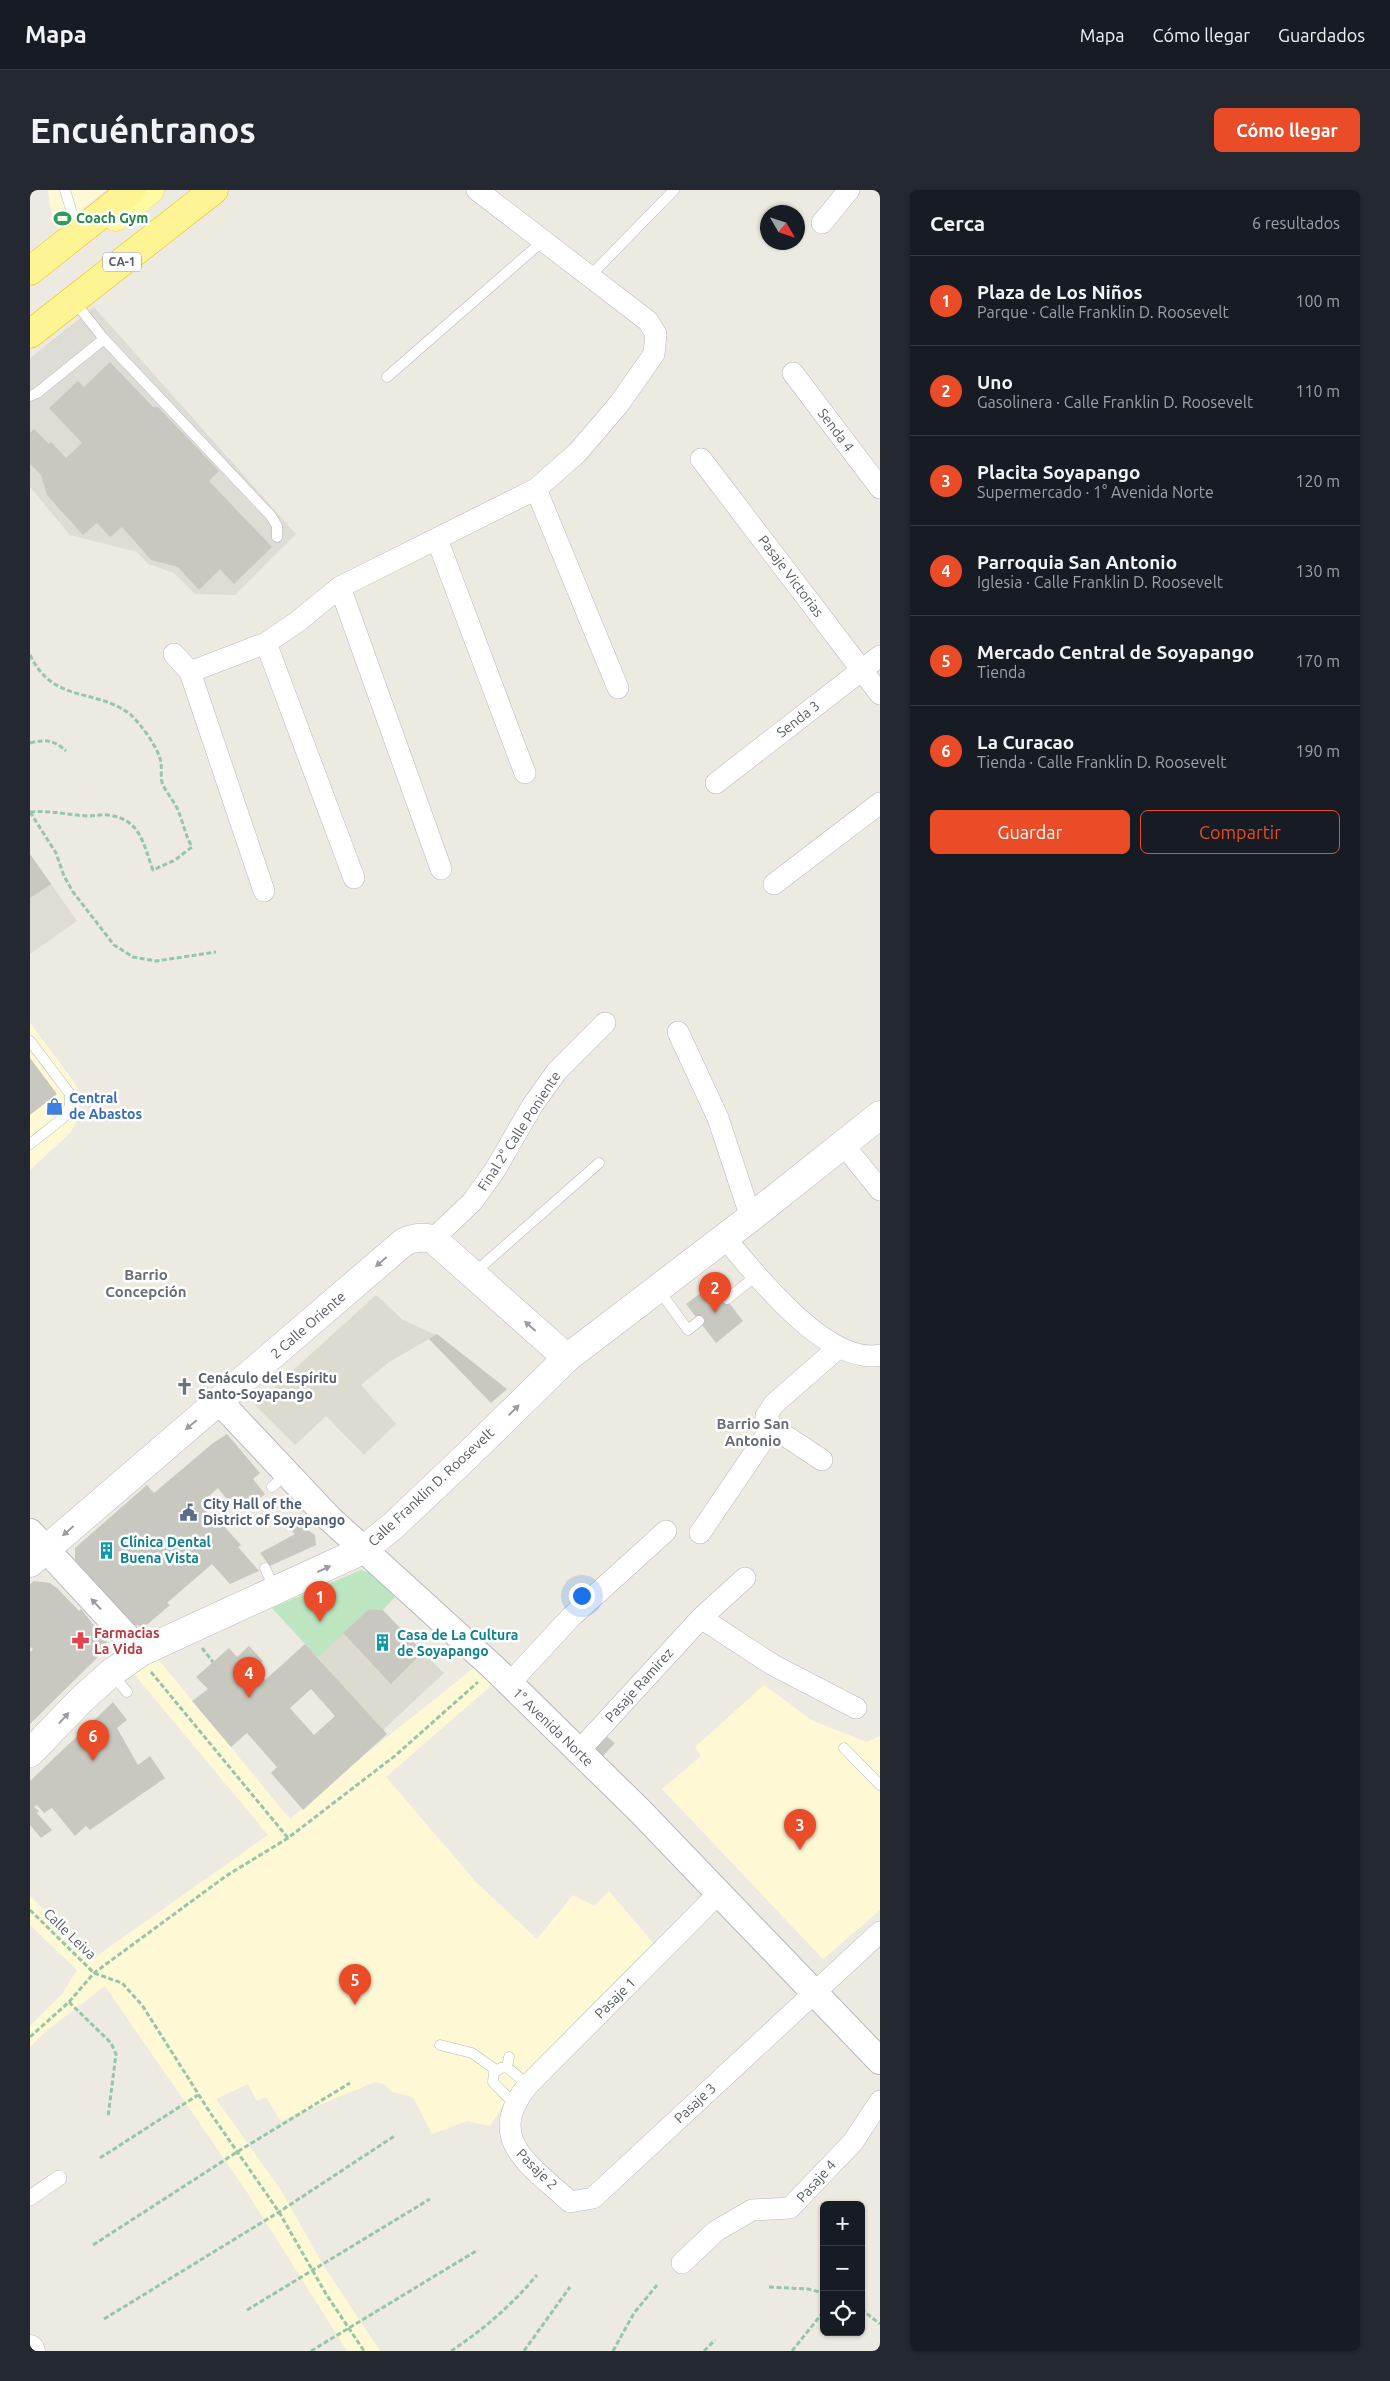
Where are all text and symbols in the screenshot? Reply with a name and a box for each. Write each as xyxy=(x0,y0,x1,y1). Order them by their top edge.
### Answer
text: Mapa xyxy=(25,21,87,48)
text: Mapa xyxy=(1080,25,1125,45)
text: Cómo llegar xyxy=(1153,25,1250,45)
text: Guardados xyxy=(1278,25,1365,45)
button: Cómo llegar xyxy=(1214,108,1360,152)
text: Encuéntranos xyxy=(30,110,256,150)
north arrow xyxy=(760,205,805,250)
sports icon: Coach Gym xyxy=(52,208,72,228)
place label: Coach Gym xyxy=(76,210,148,226)
text: Cerca xyxy=(930,211,985,235)
text: 6 resultados xyxy=(1252,214,1340,232)
road number: CA-1 xyxy=(103,252,141,272)
text: Plaza de Los Niños xyxy=(977,281,1142,303)
text: 1 xyxy=(941,292,951,310)
text: 100 m xyxy=(1295,292,1340,310)
text: Parque · Calle Franklin D. Roosevelt xyxy=(977,303,1229,321)
text: Uno xyxy=(977,371,1013,393)
text: 2 xyxy=(941,382,951,400)
text: 110 m xyxy=(1295,382,1340,400)
text: Gasolinera · Calle Franklin D. Roosevelt xyxy=(977,393,1253,411)
street label: Senda 4 xyxy=(815,405,857,455)
text: Placita Soyapango xyxy=(977,461,1140,483)
text: 3 xyxy=(941,472,951,490)
text: 120 m xyxy=(1295,472,1340,490)
text: Supermercado · 1° Avenida Norte xyxy=(977,483,1214,501)
street label: Pasaje Victorias xyxy=(755,532,827,620)
text: Parroquia San Antonio xyxy=(977,551,1177,573)
text: 4 xyxy=(941,562,951,580)
text: 130 m xyxy=(1295,562,1340,580)
text: Iglesia · Calle Franklin D. Roosevelt xyxy=(977,573,1223,591)
text: Mercado Central de Soyapango xyxy=(977,641,1254,663)
text: 5 xyxy=(941,652,951,670)
text: 170 m xyxy=(1295,652,1340,670)
text: Tienda xyxy=(977,663,1026,681)
street label: Senda 3 xyxy=(774,697,822,741)
text: La Curacao xyxy=(977,731,1074,753)
text: 6 xyxy=(941,742,951,760)
text: 190 m xyxy=(1295,742,1340,760)
text: Tienda · Calle Franklin D. Roosevelt xyxy=(977,753,1226,771)
button: Guardar xyxy=(930,810,1130,854)
button: Compartir xyxy=(1140,810,1340,854)
street label: Final 2° Calle Poniente xyxy=(474,1068,564,1194)
place label: Central de Abastos xyxy=(69,1090,142,1122)
shop icon: Central de Abastos xyxy=(45,1096,65,1116)
one-way arrow xyxy=(375,1257,388,1268)
district label: Barrio Concepción xyxy=(105,1266,187,1300)
pin: 2 xyxy=(699,1272,731,1313)
street label: 2 Calle Oriente xyxy=(267,1288,349,1362)
one-way arrow xyxy=(525,1320,537,1332)
place label: Cenáculo del Espíritu Santo-Soyapango xyxy=(198,1370,337,1402)
church icon: Cenáculo del Espíritu Santo-Soyapango xyxy=(174,1376,194,1396)
one-way arrow xyxy=(508,1404,520,1416)
district label: Barrio San Antonio xyxy=(717,1415,789,1449)
one-way arrow xyxy=(185,1420,198,1431)
street label: Calle Franklin D. Roosevelt xyxy=(365,1424,497,1549)
place label: City Hall of the District of Soyapango xyxy=(203,1496,345,1528)
public building icon: City Hall of the District of Soyapango xyxy=(179,1502,199,1522)
one-way arrow xyxy=(61,1525,74,1536)
place label: Clínica Dental Buena Vista xyxy=(120,1534,211,1566)
building icon: Clínica Dental Buena Vista xyxy=(96,1540,116,1560)
one-way arrow xyxy=(316,1565,331,1574)
pin: 1 xyxy=(304,1581,336,1622)
your location xyxy=(569,1583,595,1609)
one-way arrow xyxy=(90,1598,102,1610)
place label: Farmacias La Vida xyxy=(94,1625,160,1657)
place label: Casa de La Cultura de Soyapango xyxy=(397,1627,518,1659)
pharmacy icon: Farmacias La Vida xyxy=(70,1631,90,1651)
building icon: Casa de La Cultura de Soyapango xyxy=(373,1633,393,1653)
street label: Pasaje Ramirez xyxy=(602,1645,676,1725)
pin: 4 xyxy=(233,1657,265,1698)
street label: 1° Avenida Norte xyxy=(509,1685,597,1769)
one-way arrow xyxy=(58,1713,70,1725)
pin: 6 xyxy=(77,1720,109,1761)
pin: 3 xyxy=(784,1809,816,1850)
street label: Calle Leiva xyxy=(41,1905,99,1963)
pin: 5 xyxy=(339,1964,371,2005)
street label: Pasaje 1 xyxy=(591,1974,639,2022)
street label: Pasaje 3 xyxy=(671,2080,719,2126)
street label: Pasaje 2 xyxy=(513,2145,561,2193)
street label: Pasaje 4 xyxy=(793,2157,839,2205)
map controls xyxy=(820,2201,865,2336)
button: + xyxy=(820,2201,865,2246)
button: − xyxy=(820,2246,865,2291)
button: locate xyxy=(820,2291,865,2336)

